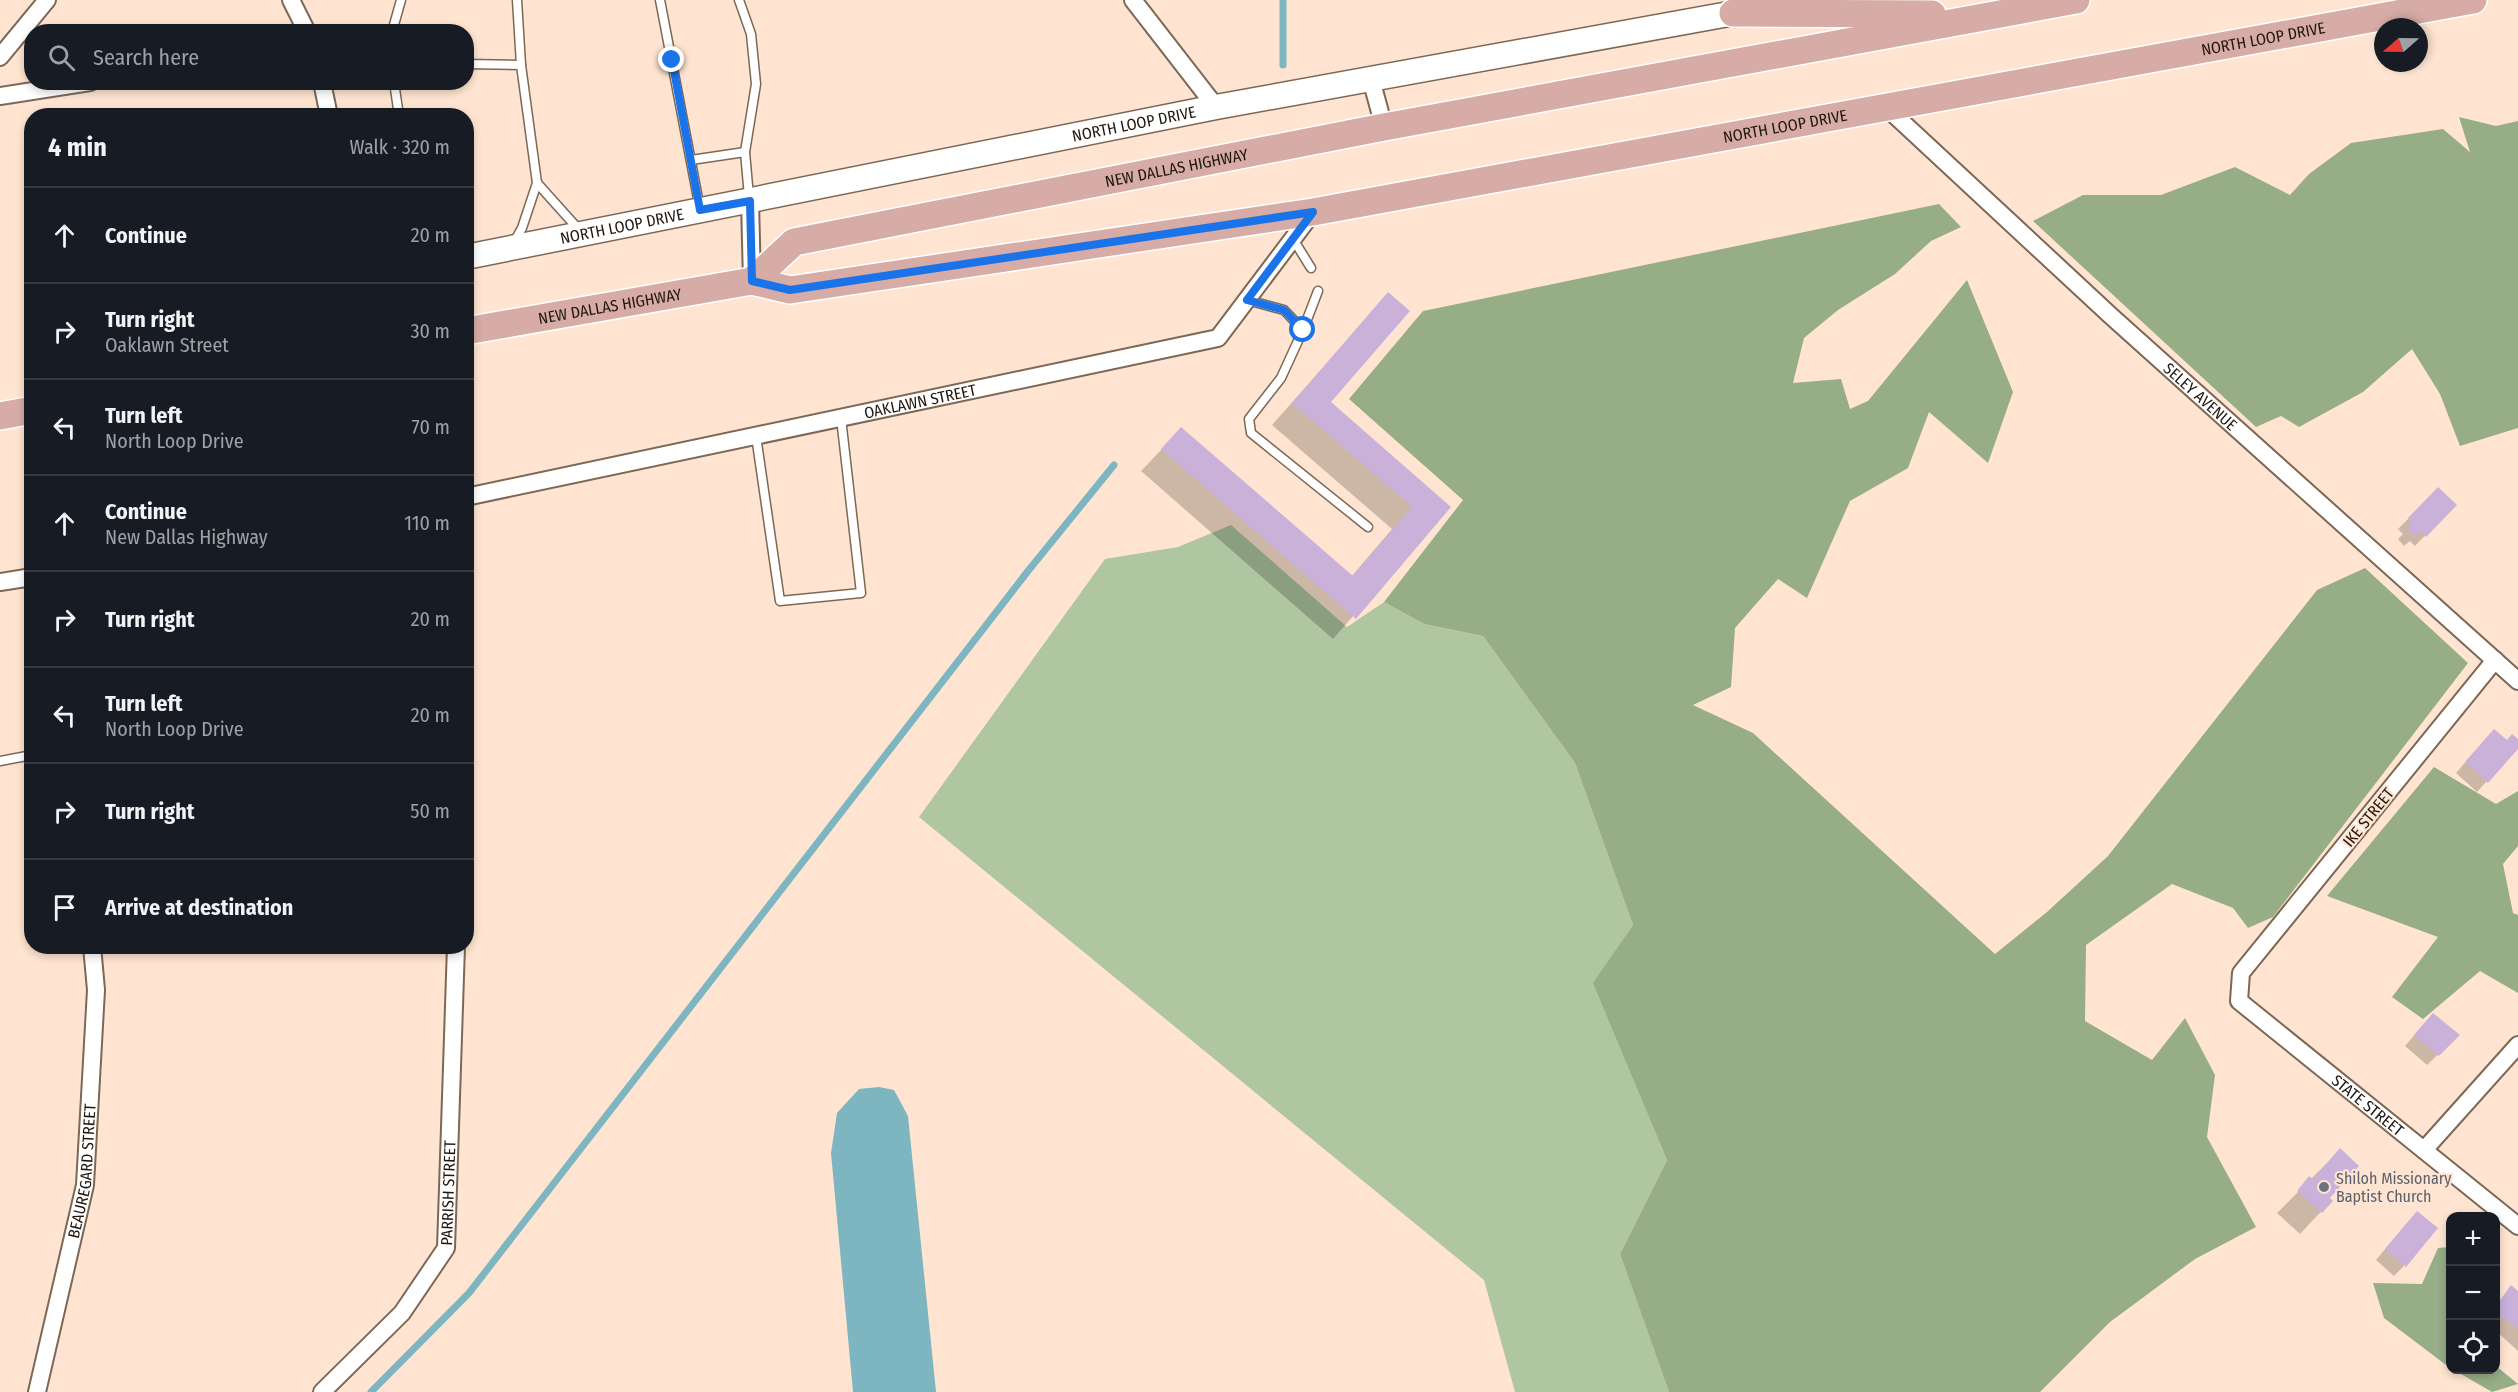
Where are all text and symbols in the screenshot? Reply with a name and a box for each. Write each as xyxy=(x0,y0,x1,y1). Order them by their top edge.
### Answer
street label: NORTH LOOP DRIVE xyxy=(2200,18,2327,59)
north arrow xyxy=(2374,18,2428,72)
search box xyxy=(24,24,474,90)
icon: search xyxy=(45,41,78,74)
text: Search here xyxy=(93,44,199,71)
route end xyxy=(658,46,684,72)
street label: NORTH LOOP DRIVE xyxy=(1070,102,1197,146)
street label: NORTH LOOP DRIVE xyxy=(1722,106,1849,147)
text: 4 min xyxy=(48,132,107,163)
text: Walk · 320 m xyxy=(350,135,450,159)
street label: NEW DALLAS HIGHWAY xyxy=(1103,145,1250,191)
street label: NORTH LOOP DRIVE xyxy=(559,205,685,248)
icon: ahead xyxy=(48,219,81,252)
text: Continue xyxy=(105,222,187,249)
text: 20 m xyxy=(411,223,450,247)
street label: NEW DALLAS HIGHWAY xyxy=(537,284,683,328)
text: Turn right xyxy=(105,306,194,333)
icon: right xyxy=(48,315,81,348)
route start xyxy=(1289,316,1315,342)
text: 30 m xyxy=(410,319,450,343)
text: Oaklawn Street xyxy=(105,333,229,357)
street label: SELEY AVENUE xyxy=(2160,359,2241,435)
street label: OAKLAWN STREET xyxy=(862,380,978,423)
text: Turn left xyxy=(105,402,183,429)
icon: left xyxy=(48,411,81,444)
text: 70 m xyxy=(412,415,450,439)
text: North Loop Drive xyxy=(105,429,244,453)
text: Continue xyxy=(105,498,187,525)
icon: ahead xyxy=(48,507,81,540)
text: 110 m xyxy=(404,511,450,535)
text: New Dallas Highway xyxy=(105,525,268,549)
icon: right xyxy=(48,603,81,636)
text: Turn right xyxy=(105,606,194,633)
text: 20 m xyxy=(411,607,450,631)
text: Turn left xyxy=(105,690,183,717)
icon: left xyxy=(48,699,81,732)
text: 20 m xyxy=(411,703,450,727)
text: North Loop Drive xyxy=(105,717,244,741)
street label: IKE STREET xyxy=(2339,784,2398,851)
icon: right xyxy=(48,795,81,828)
text: Turn right xyxy=(105,798,194,825)
text: 50 m xyxy=(410,799,450,823)
icon: arrive xyxy=(48,891,81,924)
text: Arrive at destination xyxy=(105,894,293,921)
street label: STATE STREET xyxy=(2328,1071,2408,1140)
street label: BEAUREGARD STREET xyxy=(64,1103,100,1240)
street label: PARRISH STREET xyxy=(437,1140,460,1246)
place label: Shiloh Missionary Baptist Church xyxy=(2336,1169,2452,1206)
marker: Shiloh Missionary Baptist Church xyxy=(2317,1180,2331,1194)
map controls xyxy=(2446,1212,2500,1374)
button: + xyxy=(2446,1212,2500,1266)
button: − xyxy=(2446,1266,2500,1320)
button: locate xyxy=(2446,1320,2500,1374)

